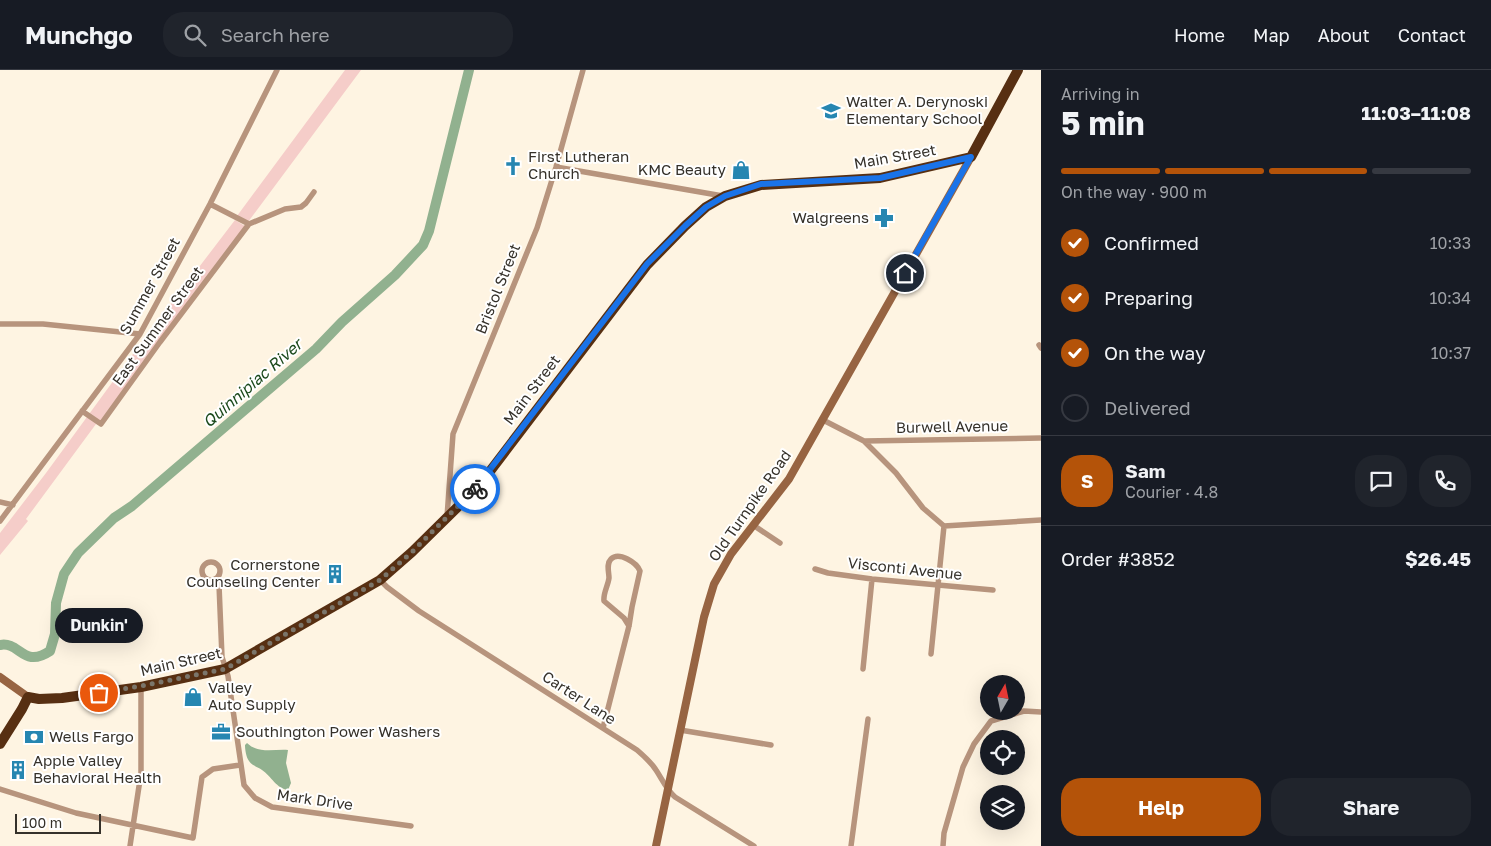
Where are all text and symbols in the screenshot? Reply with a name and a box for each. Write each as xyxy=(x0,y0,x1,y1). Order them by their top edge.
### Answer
search box xyxy=(163,12,513,57)
text: Munchgo xyxy=(25,20,133,49)
icon: search xyxy=(181,21,209,49)
text: Search here xyxy=(221,23,330,46)
text: Home xyxy=(1174,24,1225,46)
text: Map xyxy=(1253,24,1290,46)
text: About xyxy=(1318,24,1370,46)
text: Contact xyxy=(1398,24,1466,46)
text: Arriving in xyxy=(1061,84,1140,104)
place label: Walter A. Derynoski Elementary School xyxy=(846,92,988,127)
school or university icon: Walter A. Derynoski Elementary School xyxy=(820,100,842,122)
text: 11:03–11:08 xyxy=(1361,101,1471,124)
text: 5 min xyxy=(1061,104,1145,142)
street label: Main Street xyxy=(853,140,937,172)
place label: First Lutheran Church xyxy=(528,147,629,182)
church icon: First Lutheran Church xyxy=(502,155,524,177)
shop icon: KMC Beauty xyxy=(730,159,752,181)
place label: KMC Beauty xyxy=(638,160,727,178)
text: On the way · 900 m xyxy=(1061,182,1207,202)
pharmacy icon: Walgreens xyxy=(873,207,895,229)
place label: Walgreens xyxy=(793,208,869,226)
icon: check xyxy=(1061,229,1089,257)
text: Confirmed xyxy=(1104,231,1199,254)
text: 10:33 xyxy=(1430,233,1471,253)
street label: Summer Street xyxy=(115,234,183,337)
street label: Bristol Street xyxy=(471,241,523,336)
pin xyxy=(884,252,926,294)
icon: home xyxy=(891,259,919,287)
street label: East Summer Street xyxy=(108,262,207,389)
icon: check xyxy=(1061,284,1089,312)
text: Preparing xyxy=(1104,286,1193,309)
text: 10:34 xyxy=(1429,288,1471,308)
water label: Quinnipiac River xyxy=(198,333,308,432)
icon: check xyxy=(1061,339,1089,367)
text: On the way xyxy=(1104,341,1206,364)
text: 10:37 xyxy=(1431,343,1471,363)
street label: Main Street xyxy=(499,351,563,428)
text: Delivered xyxy=(1104,396,1191,419)
street label: Burwell Avenue xyxy=(896,416,1009,436)
street label: Old Turnpike Road xyxy=(704,446,794,564)
button: chat xyxy=(1355,455,1407,507)
button: phone xyxy=(1419,455,1471,507)
text: Sam xyxy=(1125,459,1165,482)
courier xyxy=(450,464,500,514)
text: S xyxy=(1081,469,1093,492)
icon: bike xyxy=(461,475,489,503)
text: Courier · 4.8 xyxy=(1125,482,1218,502)
text: Order #3852 xyxy=(1061,547,1175,570)
text: $26.45 xyxy=(1405,547,1471,570)
street label: Visconti Avenue xyxy=(847,553,964,583)
place label: Cornerstone Counseling Center xyxy=(186,555,320,590)
building icon: Cornerstone Counseling Center xyxy=(324,563,346,585)
callout: Dunkin' xyxy=(55,608,143,643)
text: Dunkin' xyxy=(70,615,128,635)
street label: Main Street xyxy=(138,643,223,679)
street label: Carter Lane xyxy=(539,667,620,728)
pin xyxy=(78,672,120,714)
north arrow xyxy=(980,675,1025,720)
map controls xyxy=(980,675,1025,830)
place label: Valley Auto Supply xyxy=(208,678,296,713)
icon: bag xyxy=(85,679,113,707)
shop icon: Valley Auto Supply xyxy=(182,686,204,708)
office icon: Southington Power Washers xyxy=(210,721,232,743)
place label: Southington Power Washers xyxy=(236,722,440,740)
bank icon: Wells Fargo xyxy=(23,726,45,748)
place label: Wells Fargo xyxy=(49,727,134,745)
button: locate xyxy=(980,730,1025,775)
place label: Apple Valley Behavioral Health xyxy=(33,751,162,786)
building icon: Apple Valley Behavioral Health xyxy=(7,759,29,781)
button: Help xyxy=(1061,778,1261,836)
button: Share xyxy=(1271,778,1471,836)
street label: Mark Drive xyxy=(276,785,355,813)
button: layers xyxy=(980,785,1025,830)
scale bar xyxy=(15,811,101,834)
text: 100 m xyxy=(22,814,62,831)

